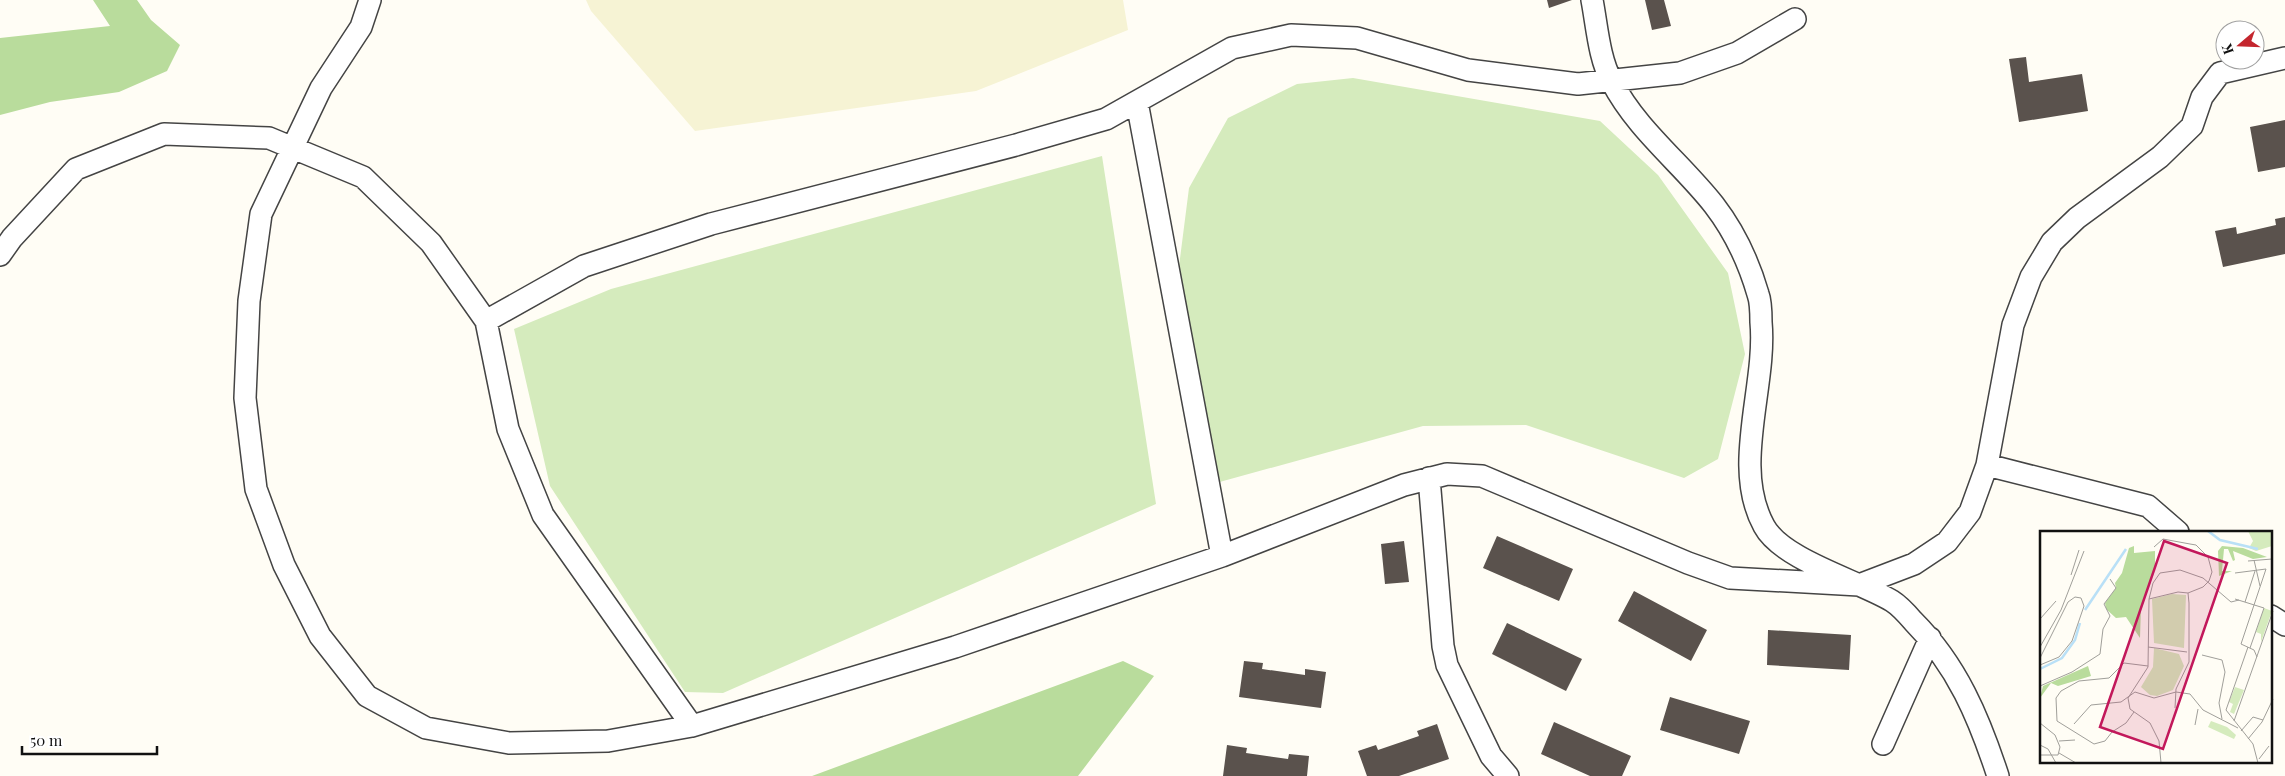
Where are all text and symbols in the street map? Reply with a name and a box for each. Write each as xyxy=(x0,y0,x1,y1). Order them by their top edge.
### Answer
north arrow xyxy=(2215,20,2265,70)
text: K xyxy=(2216,41,2238,57)
inset map xyxy=(2040,531,2272,764)
scale bar xyxy=(22,724,158,756)
text: 50 m xyxy=(30,730,63,750)

